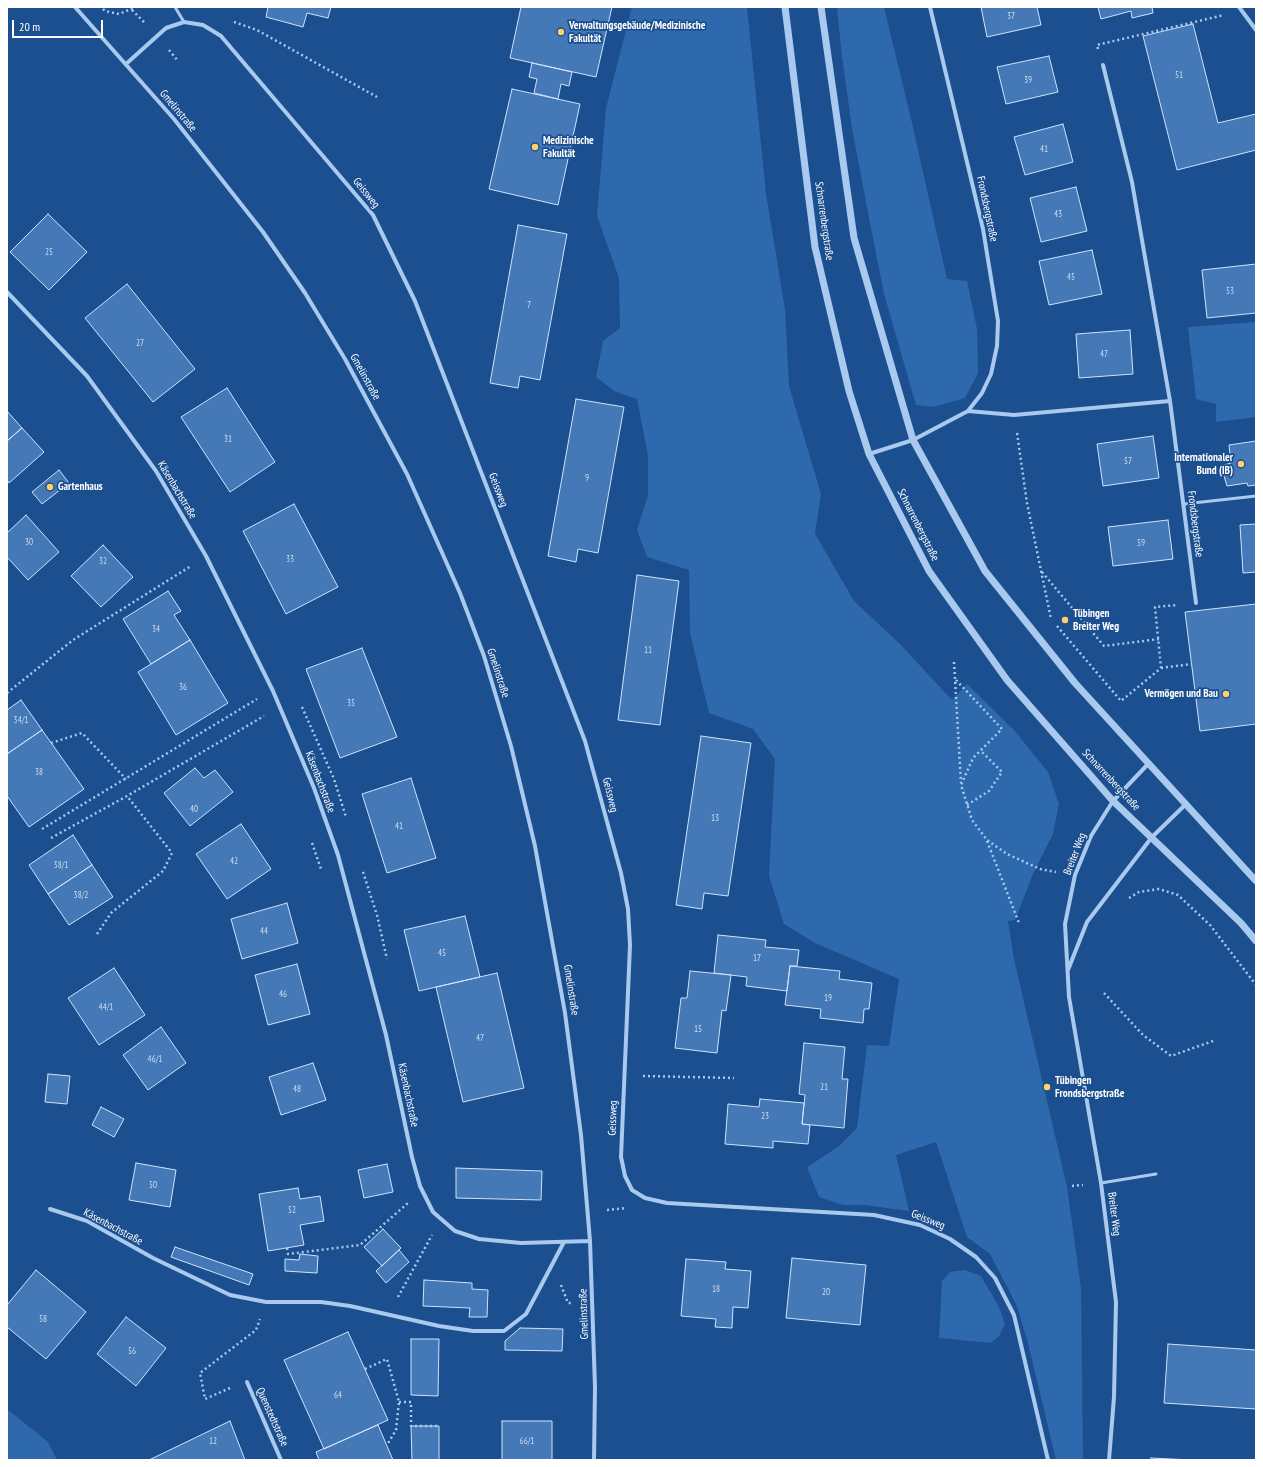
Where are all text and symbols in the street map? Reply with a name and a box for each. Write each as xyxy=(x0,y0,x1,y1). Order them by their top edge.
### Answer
house number: 37 xyxy=(1007,11,1015,21)
scale bar xyxy=(14,12,105,38)
text: 20 m xyxy=(19,19,40,34)
place label: Verwaltungsgebäude/Medizinische Fakultät xyxy=(569,19,705,45)
marker: Verwaltungsgebäude/Medizinische Fakultät xyxy=(556,27,566,37)
house number: 51 xyxy=(1175,70,1183,80)
house number: 39 xyxy=(1024,75,1032,85)
street label: Gmelinstraße xyxy=(157,87,199,135)
place label: Medizinische Fakultät xyxy=(543,134,594,160)
marker: Medizinische Fakultät xyxy=(530,142,540,152)
house number: 41 xyxy=(1040,144,1048,154)
street label: Geissweg xyxy=(350,175,382,211)
street label: Frondsbergstraße xyxy=(974,175,1000,243)
street label: Schnarrenbergstraße xyxy=(812,181,836,261)
house number: 43 xyxy=(1054,209,1062,219)
house number: 25 xyxy=(45,247,53,257)
house number: 45 xyxy=(1067,272,1075,282)
house number: 53 xyxy=(1226,286,1234,296)
house number: 7 xyxy=(527,300,531,310)
house number: 27 xyxy=(136,338,144,348)
house number: 47 xyxy=(1100,349,1108,359)
street label: Gmelinstraße xyxy=(347,352,383,402)
house number: 31 xyxy=(224,434,232,444)
place label: Internationaler Bund (IB) xyxy=(1174,451,1233,477)
house number: 57 xyxy=(1124,456,1132,466)
street label: Käsenbachstraße xyxy=(155,459,199,521)
marker: Internationaler Bund (IB) xyxy=(1236,459,1246,469)
street label: Geissweg xyxy=(485,471,511,509)
house number: 9 xyxy=(585,473,589,483)
place label: Gartenhaus xyxy=(58,480,103,494)
marker: Gartenhaus xyxy=(45,482,55,492)
street label: Schnarrenbergstraße xyxy=(894,487,942,563)
street label: Frondsbergstraße xyxy=(1184,490,1206,558)
house number: 30 xyxy=(25,537,33,547)
house number: 59 xyxy=(1137,538,1145,548)
house number: 33 xyxy=(286,554,294,564)
house number: 32 xyxy=(99,556,107,566)
place label: Tübingen Breiter Weg xyxy=(1073,607,1119,633)
marker: Tübingen Breiter Weg xyxy=(1060,615,1070,625)
house number: 34 xyxy=(152,624,160,634)
house number: 11 xyxy=(644,645,652,655)
street label: Gmelinstraße xyxy=(484,647,512,699)
house number: 36 xyxy=(179,682,187,692)
place label: Vermögen und Bau xyxy=(1144,687,1218,701)
marker: Vermögen und Bau xyxy=(1221,689,1231,699)
house number: 35 xyxy=(347,698,355,708)
house number: 34/1 xyxy=(14,715,28,725)
street label: Schnarrenbergstraße xyxy=(1079,747,1143,813)
street label: Käsenbachstraße xyxy=(302,749,338,815)
house number: 38 xyxy=(35,767,43,777)
street label: Geissweg xyxy=(599,776,621,814)
house number: 40 xyxy=(190,804,198,814)
house number: 13 xyxy=(711,813,719,823)
house number: 41 xyxy=(395,821,403,831)
street label: Breiter Weg xyxy=(1061,831,1089,877)
house number: 42 xyxy=(230,856,238,866)
house number: 38/1 xyxy=(54,860,68,870)
house number: 38/2 xyxy=(74,890,88,900)
house number: 44 xyxy=(260,926,268,936)
house number: 45 xyxy=(438,948,446,958)
house number: 17 xyxy=(753,953,761,963)
street label: Gmelinstraße xyxy=(560,964,582,1016)
house number: 46 xyxy=(279,989,287,999)
house number: 19 xyxy=(824,993,832,1003)
house number: 44/1 xyxy=(99,1002,113,1012)
house number: 15 xyxy=(694,1024,702,1034)
house number: 47 xyxy=(476,1033,484,1043)
house number: 46/1 xyxy=(148,1054,162,1064)
street label: Käsenbachstraße xyxy=(395,1062,421,1128)
place label: Tübingen Frondsbergstraße xyxy=(1055,1074,1124,1100)
house number: 21 xyxy=(820,1082,828,1092)
marker: Tübingen Frondsbergstraße xyxy=(1042,1082,1052,1092)
house number: 48 xyxy=(293,1084,301,1094)
street label: Geissweg xyxy=(606,1100,620,1136)
house number: 23 xyxy=(761,1111,769,1121)
house number: 50 xyxy=(149,1180,157,1190)
street label: Breiter Weg xyxy=(1105,1191,1123,1237)
house number: 52 xyxy=(288,1205,296,1215)
street label: Käsenbachstraße xyxy=(81,1206,145,1248)
street label: Geissweg xyxy=(909,1207,947,1233)
house number: 18 xyxy=(712,1284,720,1294)
house number: 20 xyxy=(822,1287,830,1297)
street label: Gmelinstraße xyxy=(577,1288,591,1340)
house number: 58 xyxy=(39,1314,47,1324)
house number: 56 xyxy=(128,1346,136,1356)
street label: Quenstedtstraße xyxy=(253,1385,291,1449)
house number: 64 xyxy=(334,1390,342,1400)
house number: 12 xyxy=(209,1436,217,1446)
house number: 66/1 xyxy=(520,1436,534,1446)

